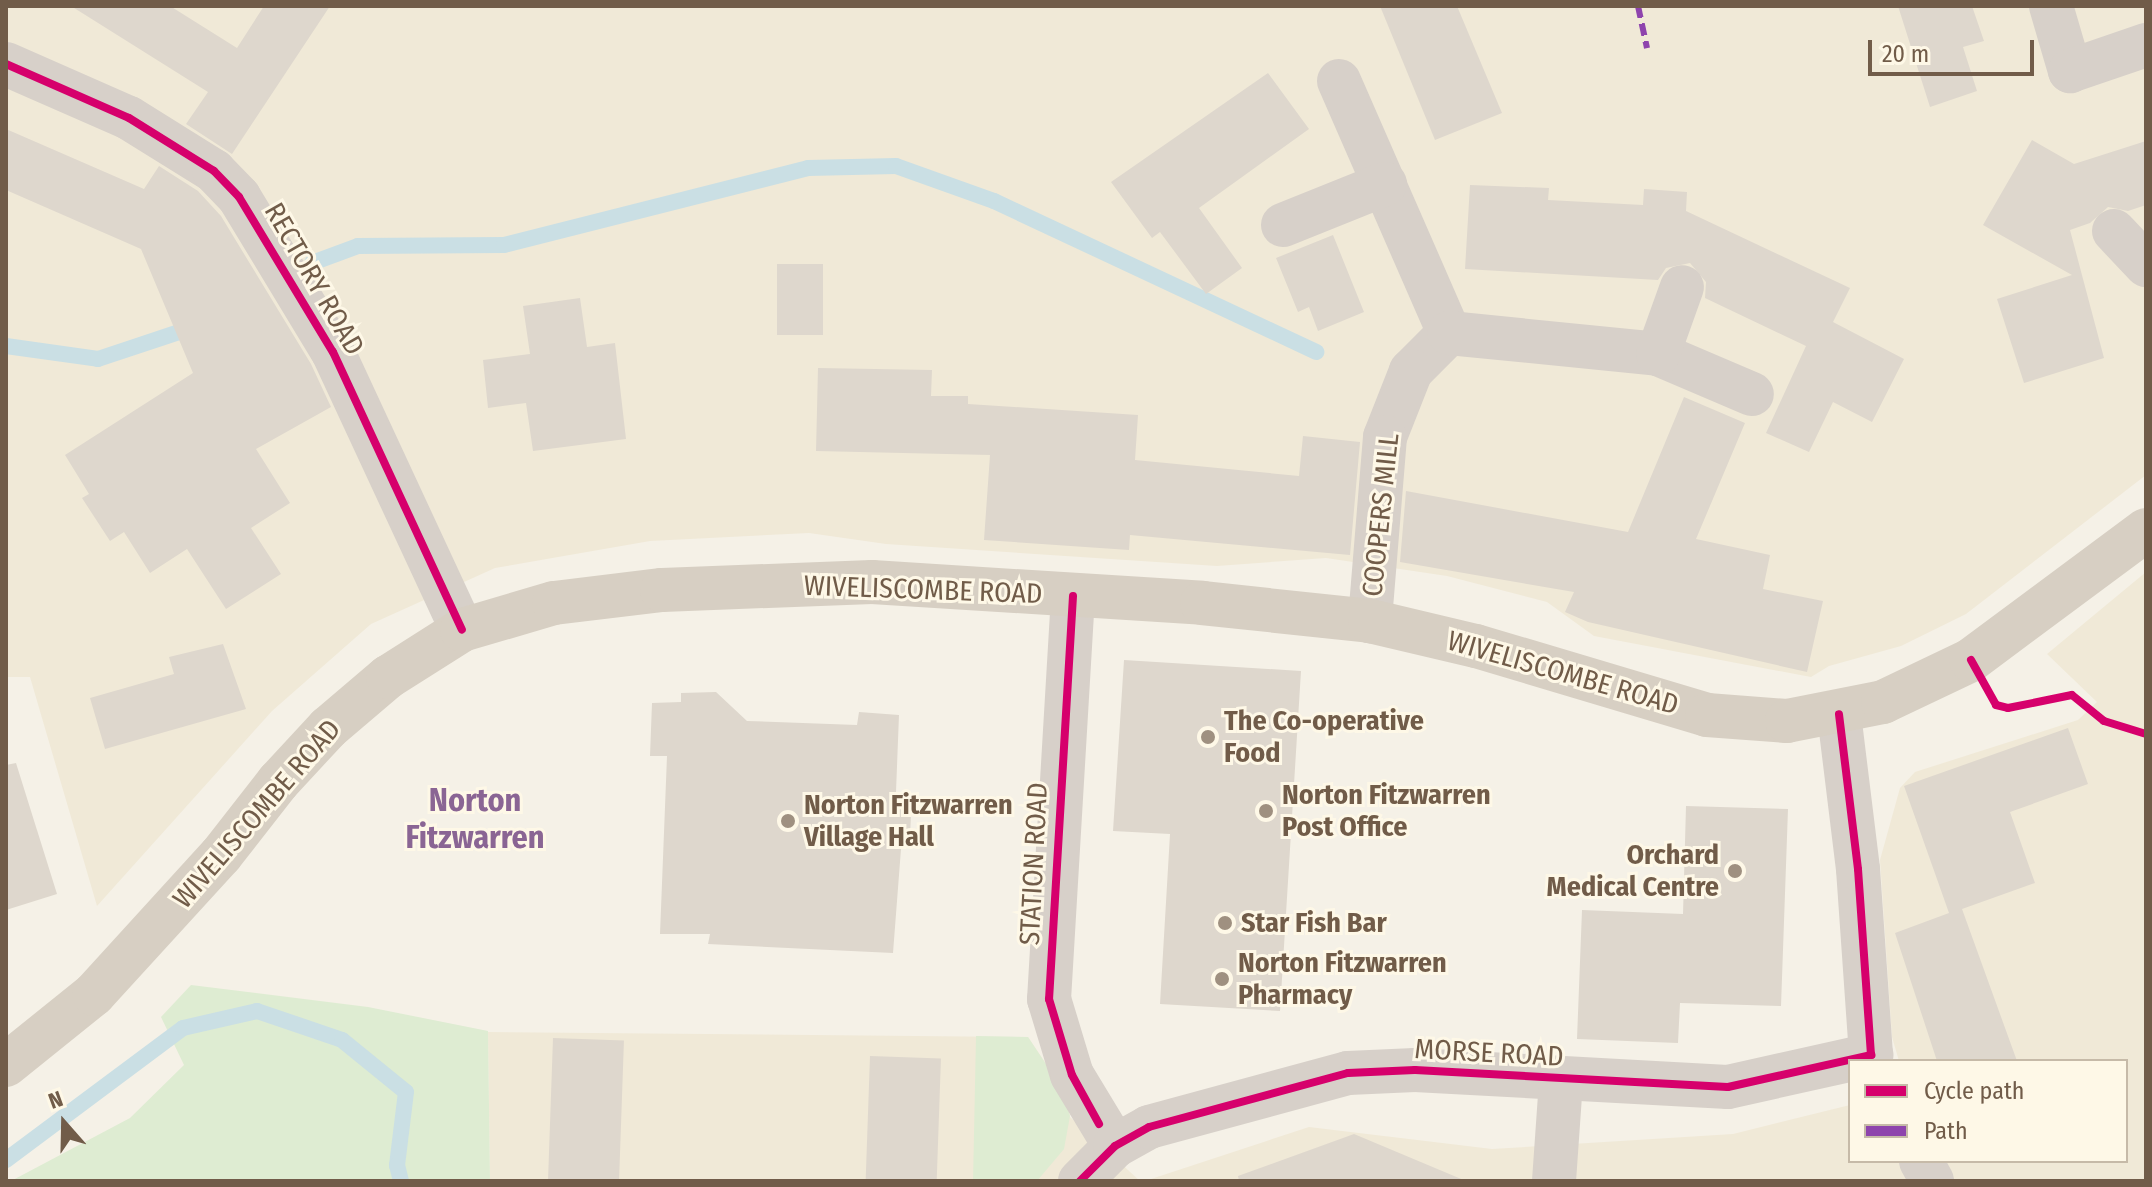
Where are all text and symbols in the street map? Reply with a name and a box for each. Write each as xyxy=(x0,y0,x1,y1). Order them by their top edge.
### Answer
scale bar xyxy=(1872,24,2038,74)
text: 20 m xyxy=(1882,40,1929,68)
street label: RECTORY ROAD xyxy=(257,197,371,361)
street label: COOPERS MILL xyxy=(1356,432,1406,598)
street label: WIVELISCOMBE ROAD xyxy=(803,569,1043,611)
street label: WIVELISCOMBE ROAD xyxy=(1444,624,1682,722)
place label: The Co-operative Food xyxy=(1224,704,1424,770)
street label: WIVELISCOMBE ROAD xyxy=(166,713,348,915)
marker: The Co-operative Food xyxy=(1199,728,1217,746)
place label: Norton Fitzwarren Post Office xyxy=(1282,778,1491,844)
district label: Norton Fitzwarren xyxy=(405,782,545,857)
street label: STATION ROAD xyxy=(1013,782,1055,946)
place label: Norton Fitzwarren Village Hall xyxy=(804,788,1013,854)
marker: Norton Fitzwarren Post Office xyxy=(1257,802,1275,820)
marker: Norton Fitzwarren Village Hall xyxy=(779,812,797,830)
place label: Orchard Medical Centre xyxy=(1547,838,1719,904)
marker: Orchard Medical Centre xyxy=(1726,862,1744,880)
place label: Star Fish Bar xyxy=(1241,906,1387,940)
marker: Star Fish Bar xyxy=(1216,914,1234,932)
place label: Norton Fitzwarren Pharmacy xyxy=(1238,946,1447,1012)
marker: Norton Fitzwarren Pharmacy xyxy=(1213,970,1231,988)
street label: MORSE ROAD xyxy=(1414,1032,1564,1074)
legend xyxy=(1848,1059,2128,1163)
text: Cycle path xyxy=(1924,1077,2024,1105)
north arrow xyxy=(24,1083,104,1163)
text: N xyxy=(45,1085,66,1115)
text: Path xyxy=(1924,1117,1968,1145)

